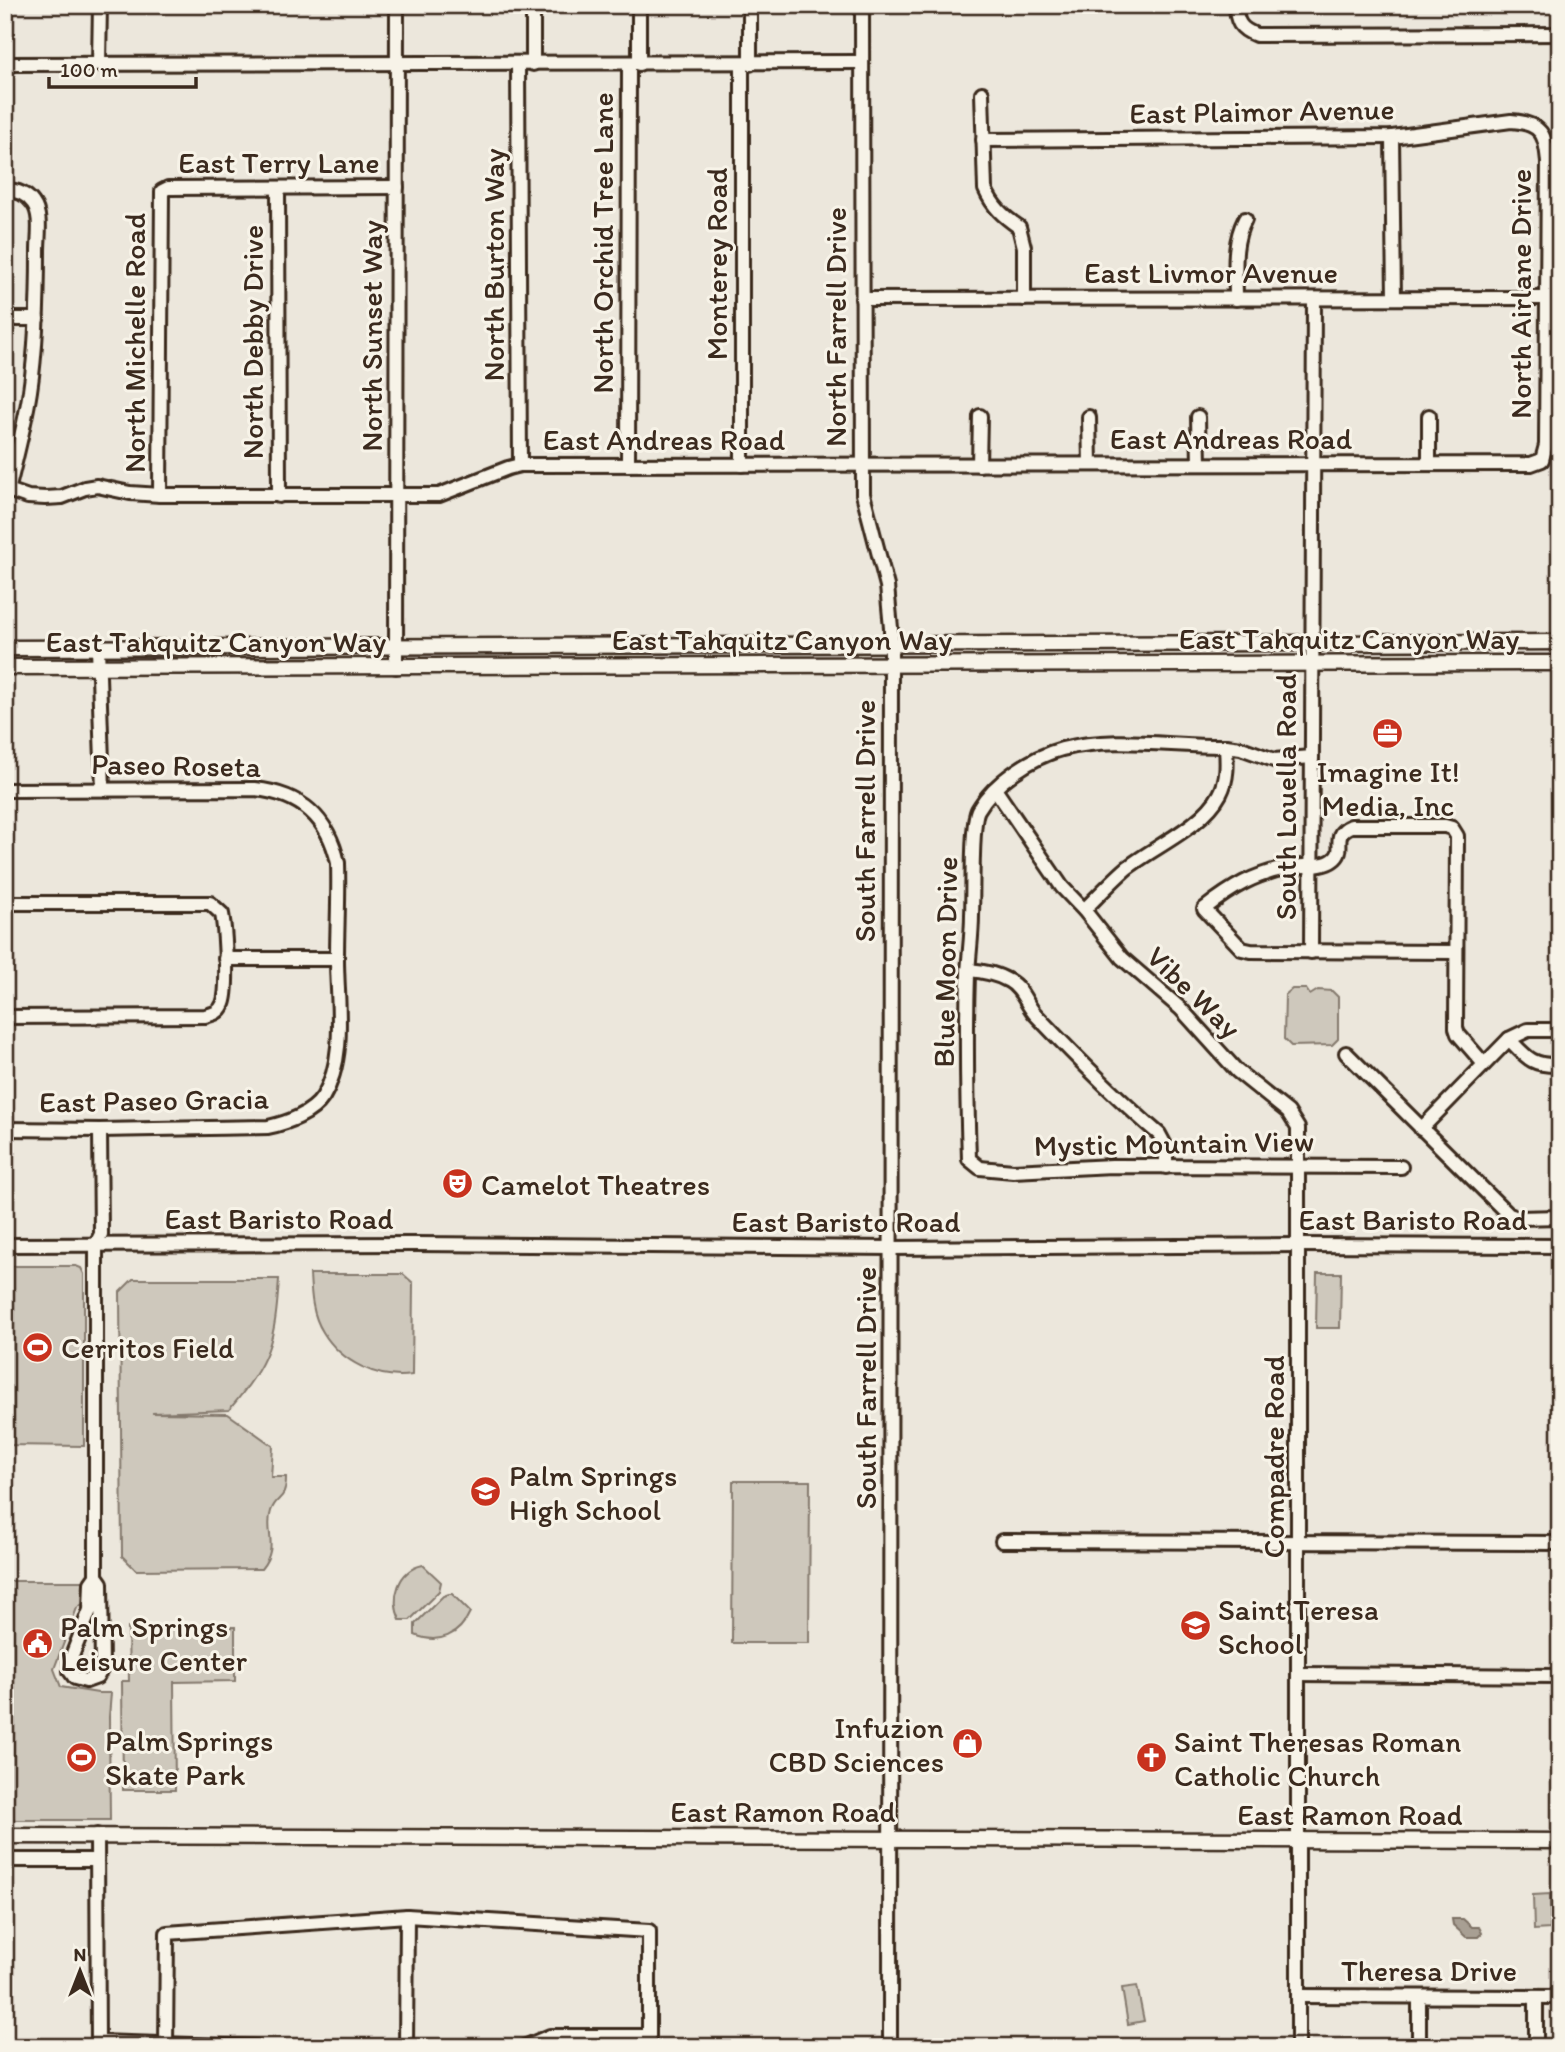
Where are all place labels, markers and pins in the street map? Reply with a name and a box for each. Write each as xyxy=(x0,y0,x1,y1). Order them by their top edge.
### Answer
office icon: Imagine It! Media, Inc xyxy=(1371,716,1405,750)
place label: Imagine It! Media, Inc xyxy=(1316,753,1460,824)
place label: Camelot Theatres xyxy=(481,1166,710,1203)
theatre icon: Camelot Theatres xyxy=(441,1167,475,1201)
place label: Cerritos Field xyxy=(61,1329,234,1366)
sports icon: Cerritos Field xyxy=(21,1330,55,1364)
place label: Palm Springs High School xyxy=(509,1457,677,1528)
school or university icon: Palm Springs High School xyxy=(469,1475,503,1509)
place label: Saint Teresa School xyxy=(1218,1591,1379,1662)
place label: Palm Springs Leisure Center xyxy=(60,1608,248,1679)
school or university icon: Saint Teresa School xyxy=(1178,1609,1212,1643)
public building icon: Palm Springs Leisure Center xyxy=(20,1626,54,1660)
place label: Infuzion CBD Sciences xyxy=(768,1709,944,1780)
place label: Palm Springs Skate Park xyxy=(105,1722,273,1793)
place label: Saint Theresas Roman Catholic Church xyxy=(1174,1723,1461,1794)
shop icon: Infuzion CBD Sciences xyxy=(950,1727,984,1761)
sports icon: Palm Springs Skate Park xyxy=(65,1740,99,1774)
church icon: Saint Theresas Roman Catholic Church xyxy=(1134,1741,1168,1775)

